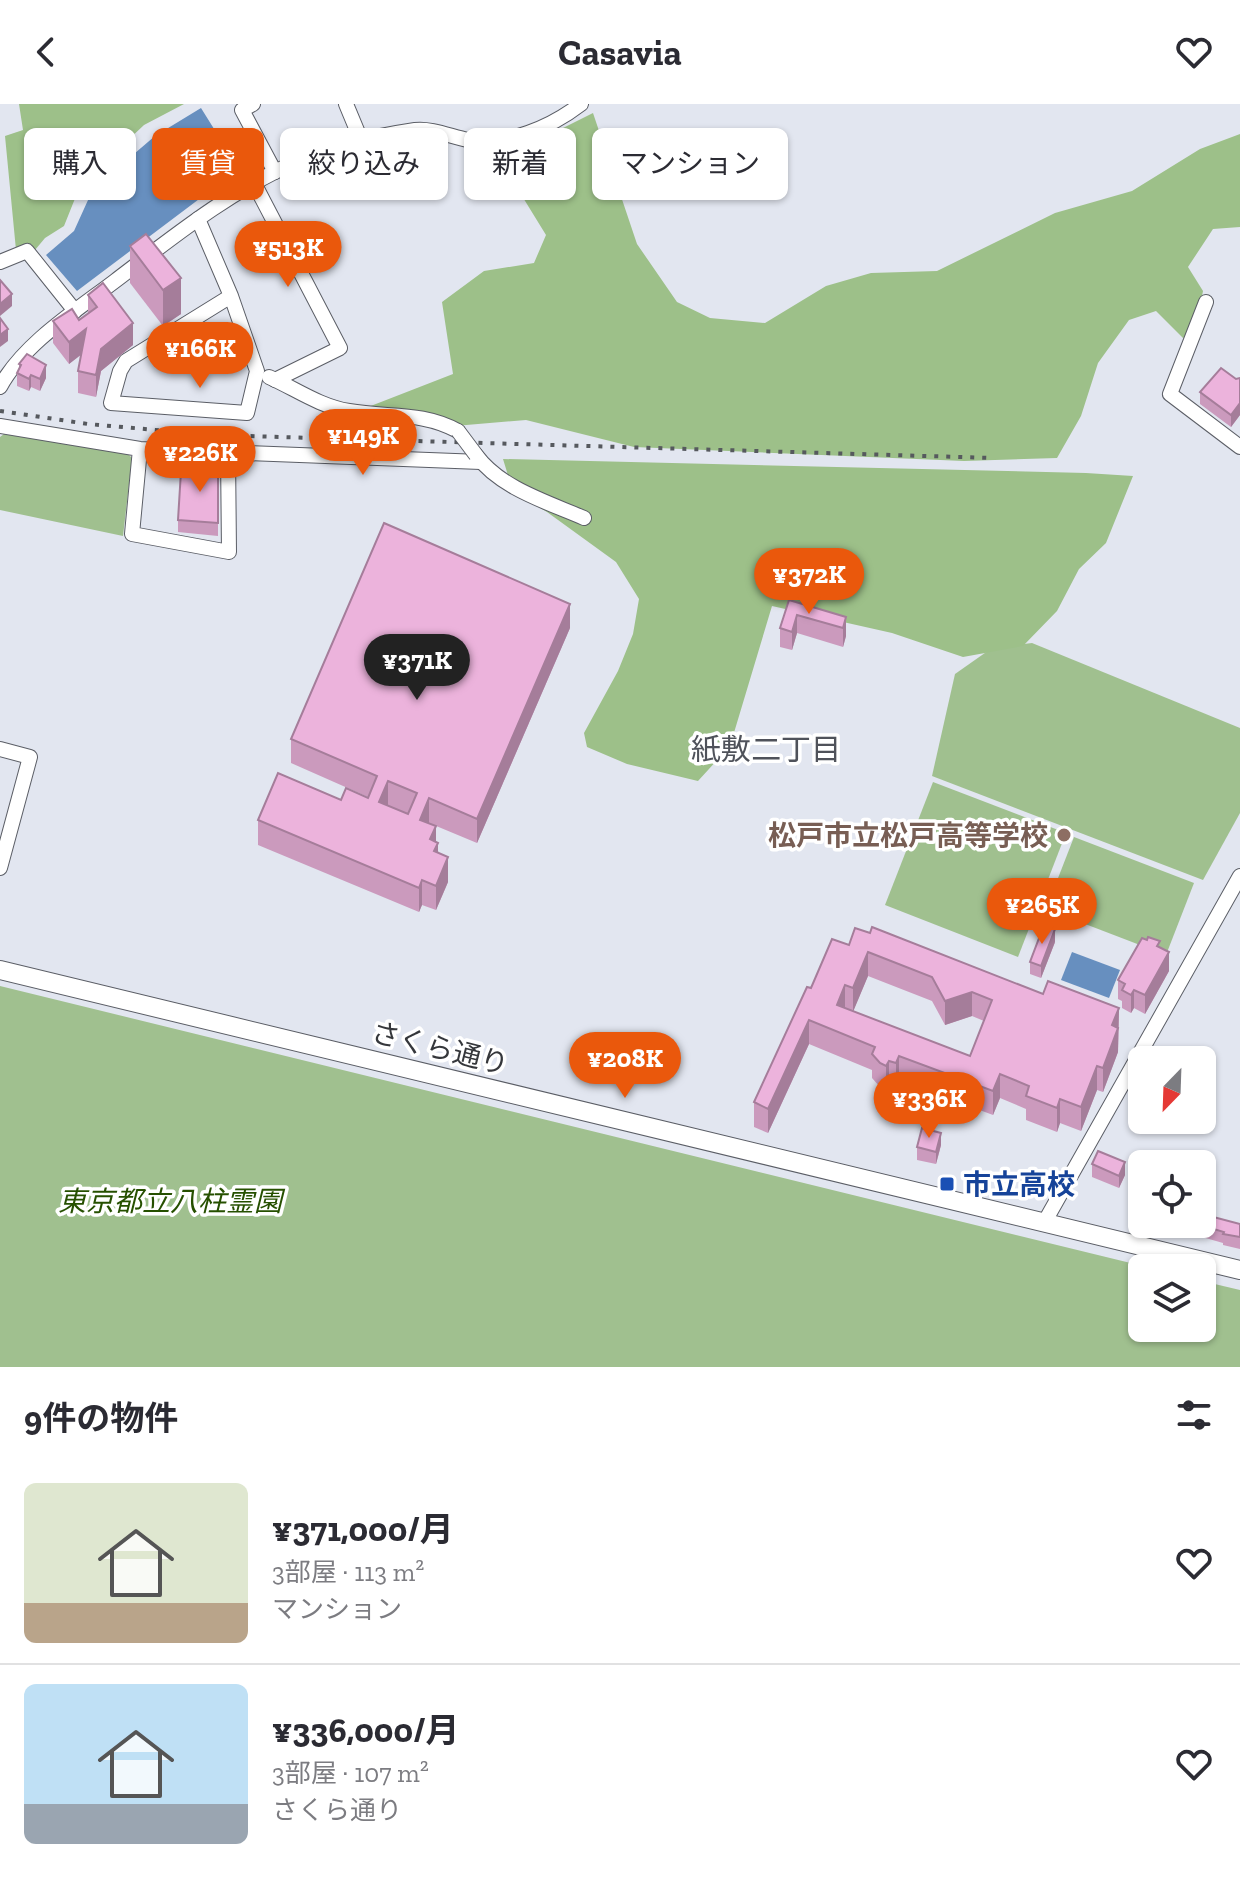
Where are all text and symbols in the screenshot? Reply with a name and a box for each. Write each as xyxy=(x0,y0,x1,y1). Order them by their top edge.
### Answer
icon: back xyxy=(24,30,68,74)
icon: heart xyxy=(1172,30,1216,74)
text: Casavia xyxy=(558,31,682,74)
chip: 購入 xyxy=(24,128,136,200)
chip: 賃貸 xyxy=(152,128,264,200)
chip: 絞り込み xyxy=(280,128,448,200)
chip: 新着 xyxy=(464,128,576,200)
chip: マンション xyxy=(592,128,788,200)
pin: ¥513K xyxy=(232,221,344,289)
text: ¥513K xyxy=(253,231,323,263)
pin: ¥166K xyxy=(144,322,256,390)
text: ¥166K xyxy=(164,332,236,364)
pin: ¥149K xyxy=(307,409,419,477)
text: ¥149K xyxy=(327,419,399,451)
pin: ¥226K xyxy=(144,426,256,494)
text: ¥226K xyxy=(163,436,237,468)
pin: ¥372K xyxy=(753,548,865,616)
text: ¥372K xyxy=(772,558,846,590)
pin: ¥371K xyxy=(361,634,473,702)
text: ¥371K xyxy=(382,644,452,676)
district label: 紙敷二丁目 xyxy=(691,732,841,768)
place label: 松戸市立松戸高等学校 xyxy=(768,819,1048,852)
marker: 松戸市立松戸高等学校 xyxy=(1055,826,1073,844)
pin: ¥265K xyxy=(986,878,1098,946)
text: ¥265K xyxy=(1005,888,1079,920)
street label: さくら通り xyxy=(368,1016,512,1081)
pin: ¥208K xyxy=(569,1032,681,1100)
text: ¥208K xyxy=(587,1042,663,1074)
north arrow xyxy=(1128,1046,1216,1134)
map controls xyxy=(1128,1046,1216,1342)
pin: ¥336K xyxy=(873,1072,985,1140)
text: ¥336K xyxy=(892,1082,966,1114)
button: locate xyxy=(1128,1150,1216,1238)
place label: 市立高校 xyxy=(963,1168,1075,1201)
marker: 市立高校 xyxy=(938,1175,956,1193)
park label: 東京都立八柱霊園 xyxy=(58,1185,286,1218)
button: layers xyxy=(1128,1254,1216,1342)
icon: filters xyxy=(1172,1393,1216,1437)
text: 9件の物件 xyxy=(24,1398,178,1439)
text: ¥371,000/月 xyxy=(272,1509,454,1550)
icon: home xyxy=(88,1515,184,1611)
icon: heart xyxy=(1172,1541,1216,1585)
text: 3部屋 · 113 m² xyxy=(272,1556,424,1588)
text: マンション xyxy=(272,1593,402,1625)
text: ¥336,000/月 xyxy=(272,1710,459,1751)
icon: home xyxy=(88,1716,184,1812)
icon: heart xyxy=(1172,1742,1216,1786)
text: 3部屋 · 107 m² xyxy=(272,1757,429,1789)
text: さくら通り xyxy=(272,1794,402,1826)

